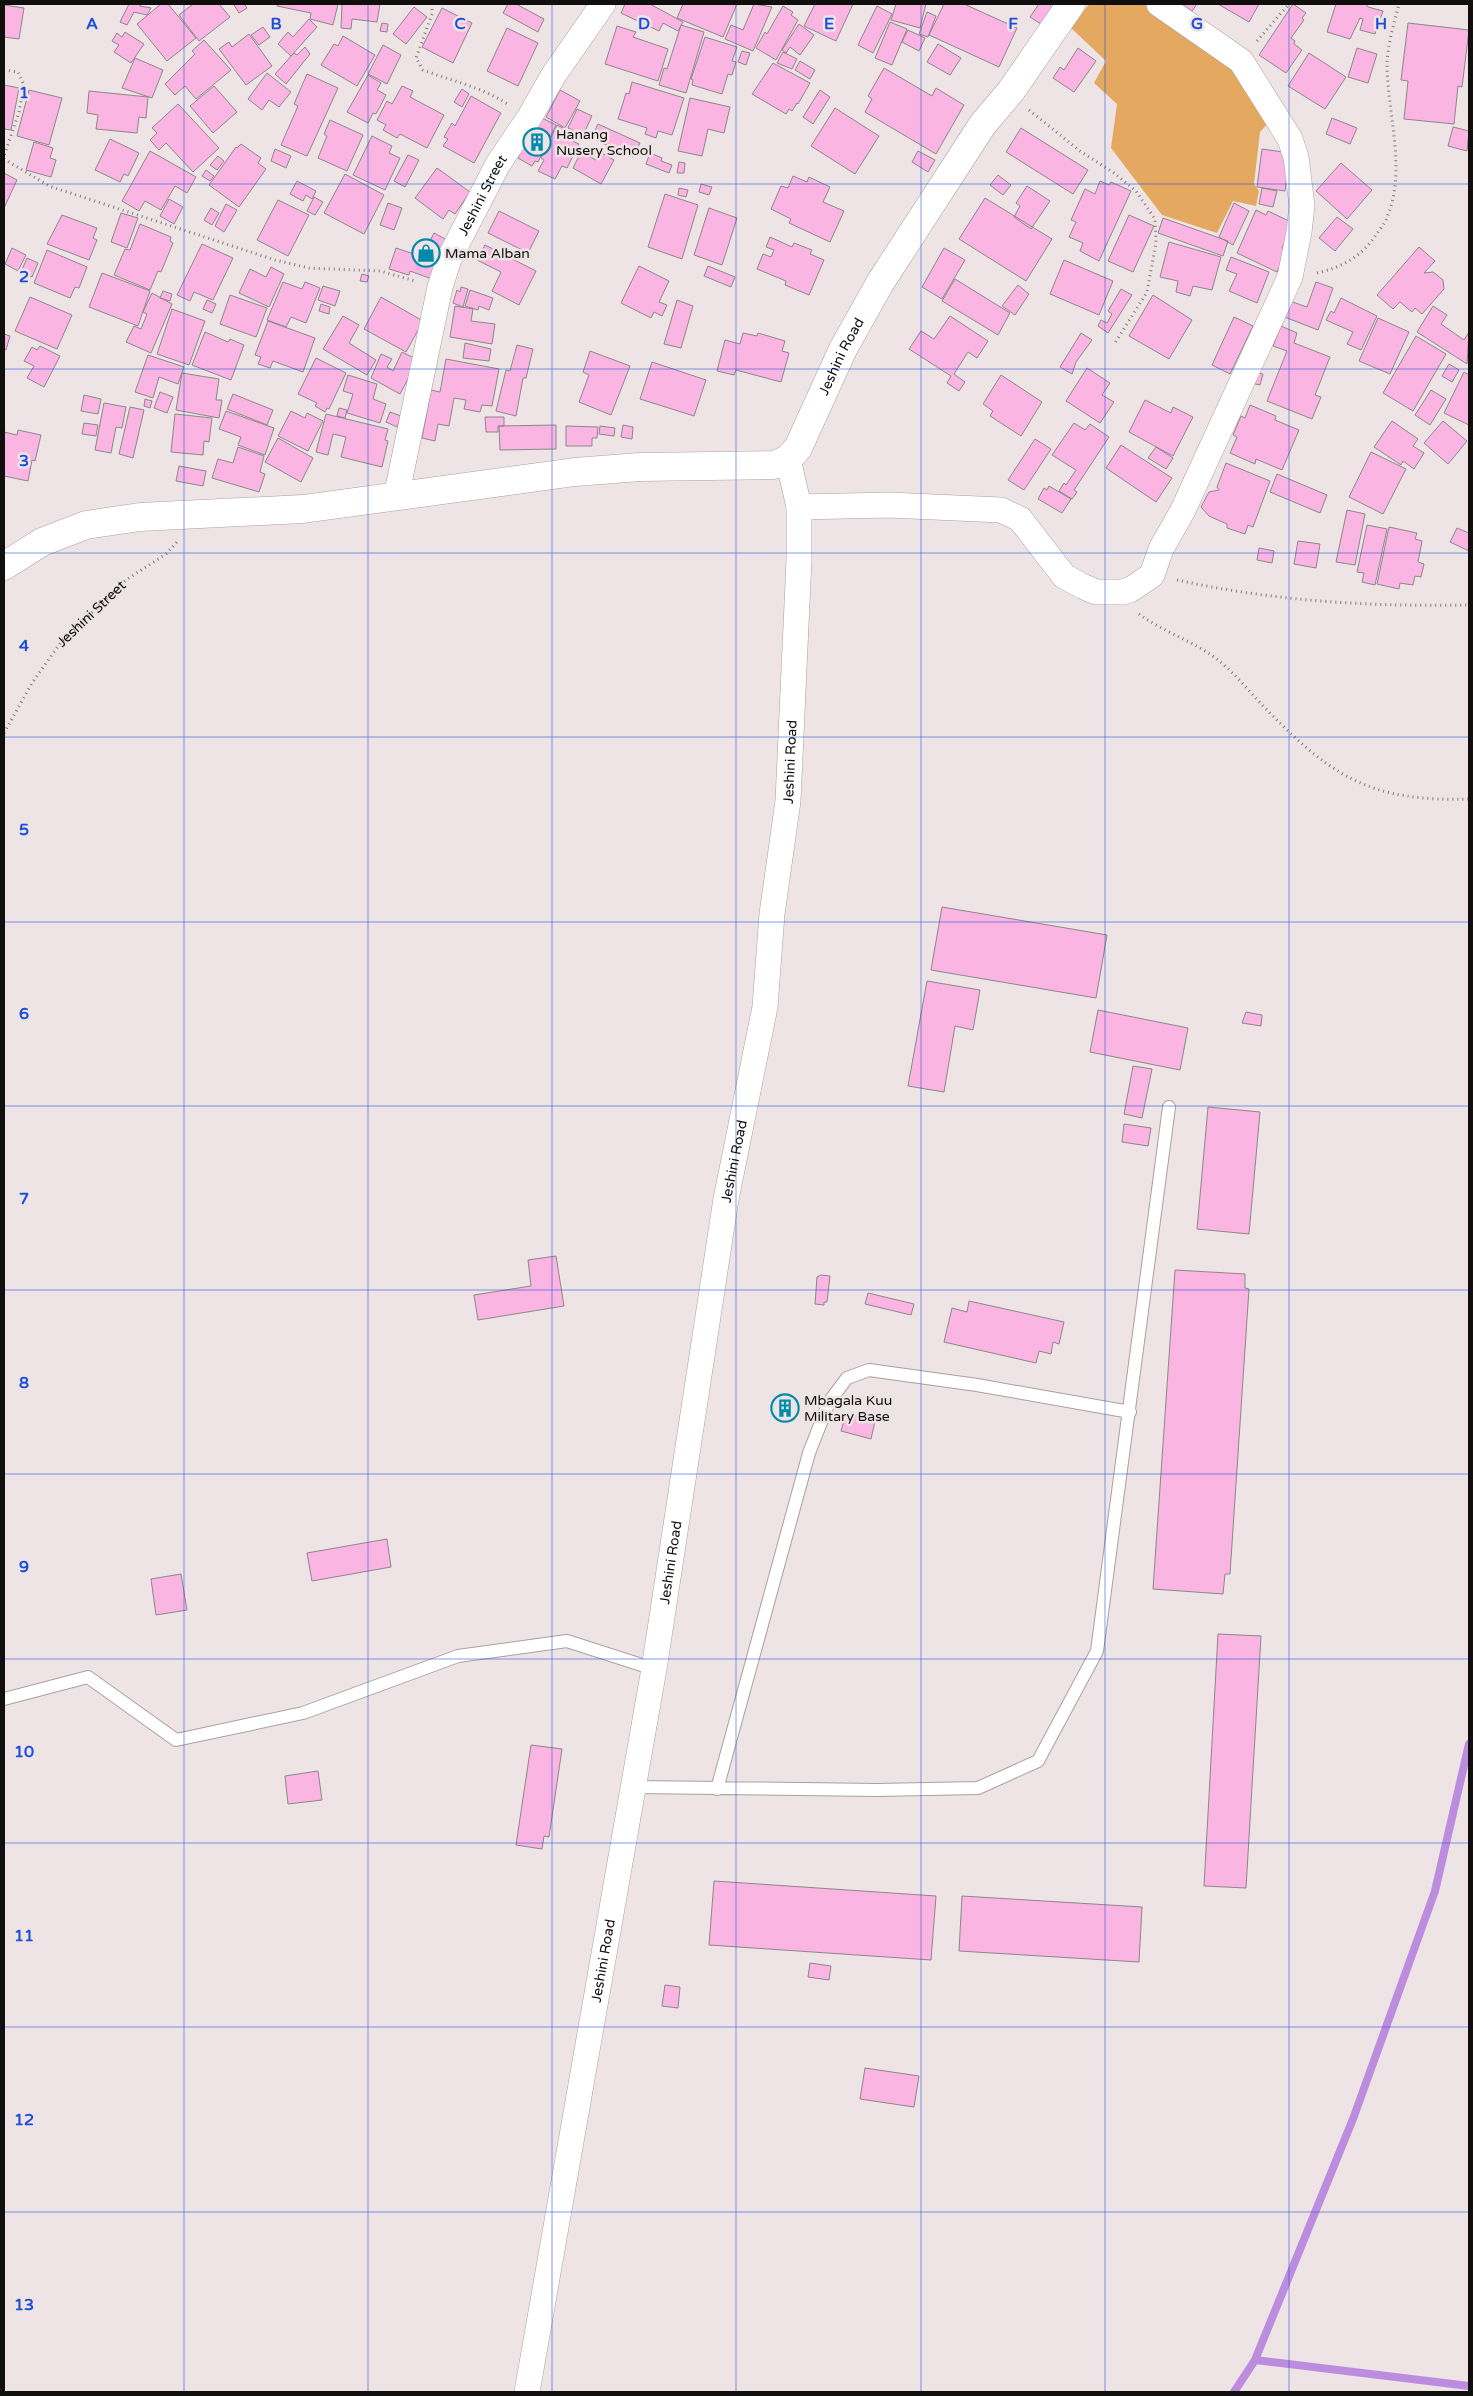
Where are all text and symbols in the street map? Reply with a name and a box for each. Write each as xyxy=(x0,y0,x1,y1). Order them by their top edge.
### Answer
text: A xyxy=(86,14,98,34)
text: B xyxy=(270,14,282,34)
text: C xyxy=(454,14,466,34)
text: D xyxy=(638,14,650,34)
text: E xyxy=(824,14,834,34)
text: F xyxy=(1008,14,1018,34)
text: G xyxy=(1191,14,1203,34)
text: H xyxy=(1375,14,1387,34)
text: 1 xyxy=(19,83,29,103)
place label: Hanang Nusery School xyxy=(556,126,652,159)
building icon: Hanang Nusery School xyxy=(522,127,552,157)
street label: Jeshini Street xyxy=(454,151,511,238)
shop icon: Mama Alban xyxy=(411,238,441,268)
place label: Mama Alban xyxy=(445,245,530,262)
text: 2 xyxy=(19,267,29,287)
street label: Jeshini Road xyxy=(815,315,867,398)
text: 3 xyxy=(19,451,29,471)
street label: Jeshini Street xyxy=(53,576,130,650)
text: 4 xyxy=(19,636,29,656)
street label: Jeshini Road xyxy=(779,720,800,804)
text: 5 xyxy=(19,820,29,840)
text: 6 xyxy=(19,1004,29,1024)
street label: Jeshini Road xyxy=(717,1118,750,1204)
text: 7 xyxy=(19,1189,29,1209)
text: 8 xyxy=(19,1373,29,1393)
place label: Mbagala Kuu Military Base xyxy=(804,1392,892,1425)
building icon: Mbagala Kuu Military Base xyxy=(770,1393,800,1423)
street label: Jeshini Road xyxy=(656,1519,685,1605)
text: 9 xyxy=(19,1557,29,1577)
text: 10 xyxy=(14,1742,34,1762)
street label: Jeshini Road xyxy=(587,1918,618,2003)
text: 11 xyxy=(14,1926,34,1946)
text: 12 xyxy=(14,2110,34,2130)
text: 13 xyxy=(14,2295,34,2315)

